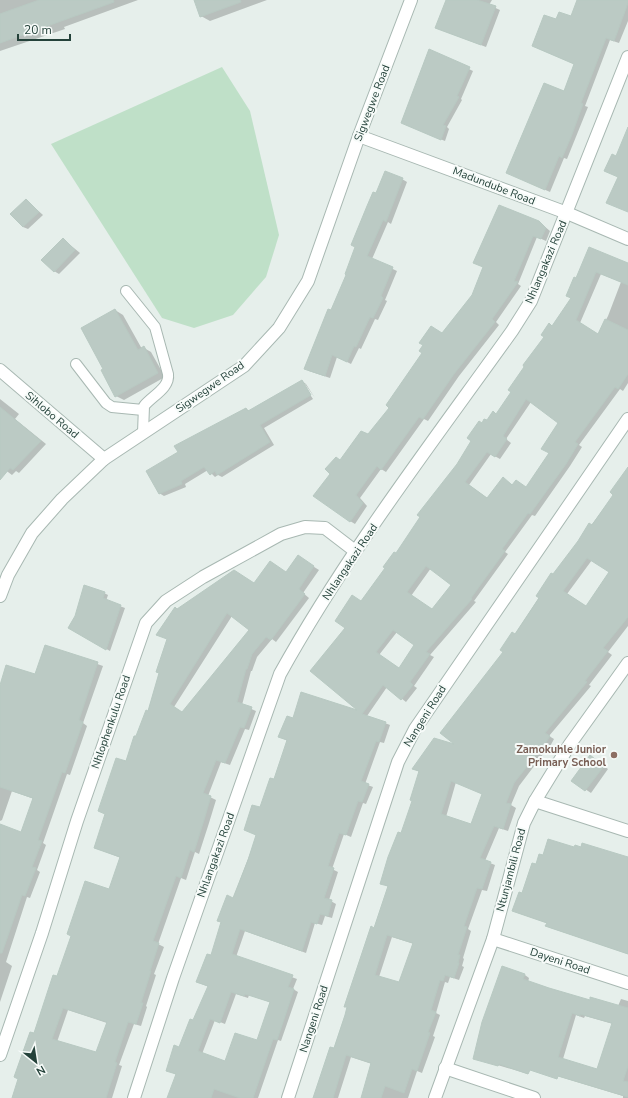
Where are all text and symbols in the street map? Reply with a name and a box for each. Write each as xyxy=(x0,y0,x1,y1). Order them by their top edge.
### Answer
scale bar xyxy=(18,16,70,42)
text: 20 m xyxy=(24,22,52,38)
street label: Sigwegwe Road xyxy=(351,63,393,143)
street label: Madundube Road xyxy=(451,163,537,209)
street label: Nhlangakazi Road xyxy=(522,218,570,306)
street label: Sigwegwe Road xyxy=(173,358,247,416)
street label: Sihlobo Road xyxy=(22,388,82,442)
street label: Nhlangakazi Road xyxy=(319,521,381,603)
street label: Nhlophenkulu Road xyxy=(88,673,134,771)
street label: Nangeni Road xyxy=(400,682,450,750)
place label: Zamokuhle Junior Primary School xyxy=(516,742,607,770)
marker: Zamokuhle Junior Primary School xyxy=(609,750,619,760)
street label: Nhlangakazi Road xyxy=(194,810,238,900)
street label: Ntunjambili Road xyxy=(493,827,529,913)
street label: Dayeni Road xyxy=(528,944,592,978)
street label: Nangeni Road xyxy=(296,984,332,1054)
north arrow xyxy=(16,1042,56,1082)
text: N xyxy=(33,1062,48,1079)

